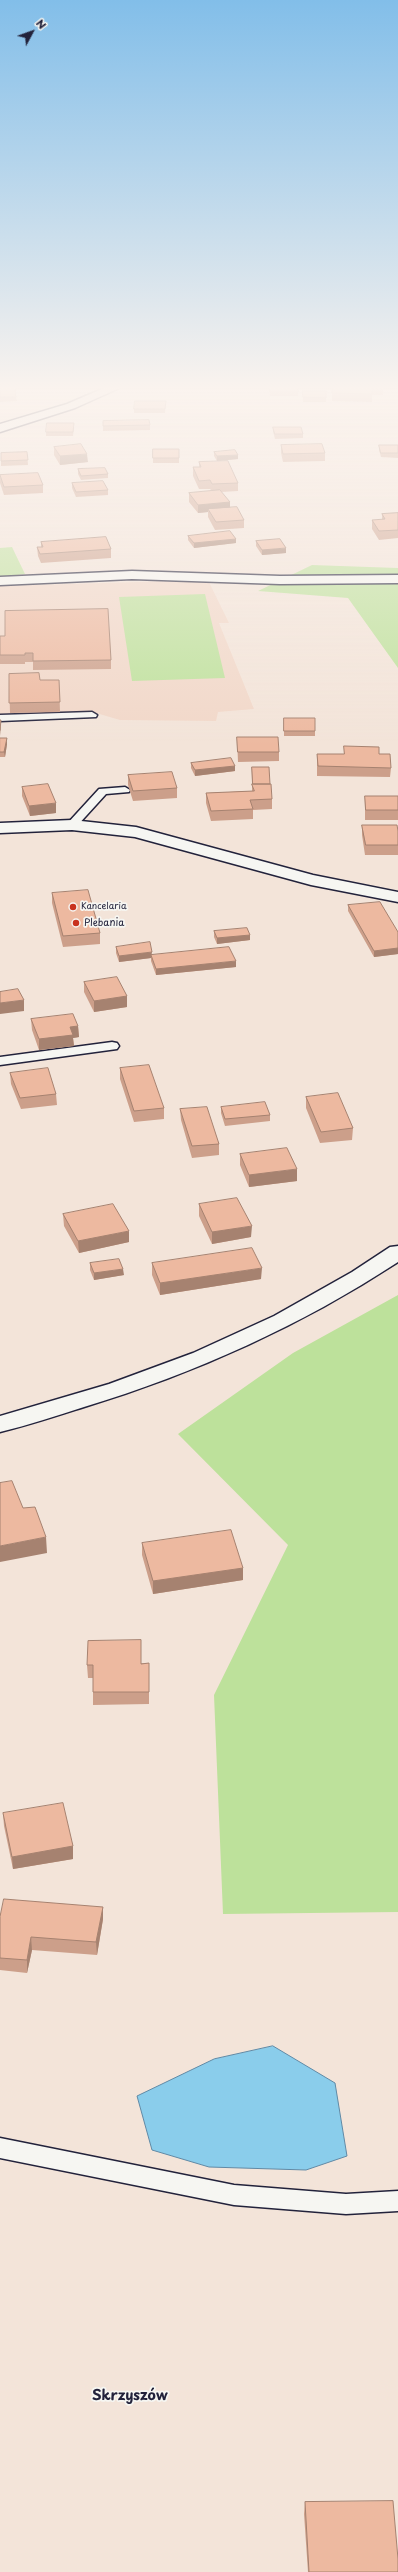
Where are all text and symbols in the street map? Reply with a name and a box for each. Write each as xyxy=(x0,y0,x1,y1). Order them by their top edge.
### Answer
north arrow xyxy=(12,12,52,52)
text: N xyxy=(32,15,51,33)
marker: Kancelaria xyxy=(68,902,78,912)
place label: Kancelaria xyxy=(81,902,127,912)
place label: Plebania xyxy=(84,917,124,929)
marker: Plebania xyxy=(71,918,81,928)
district label: Skrzyszów xyxy=(92,2388,168,2404)

